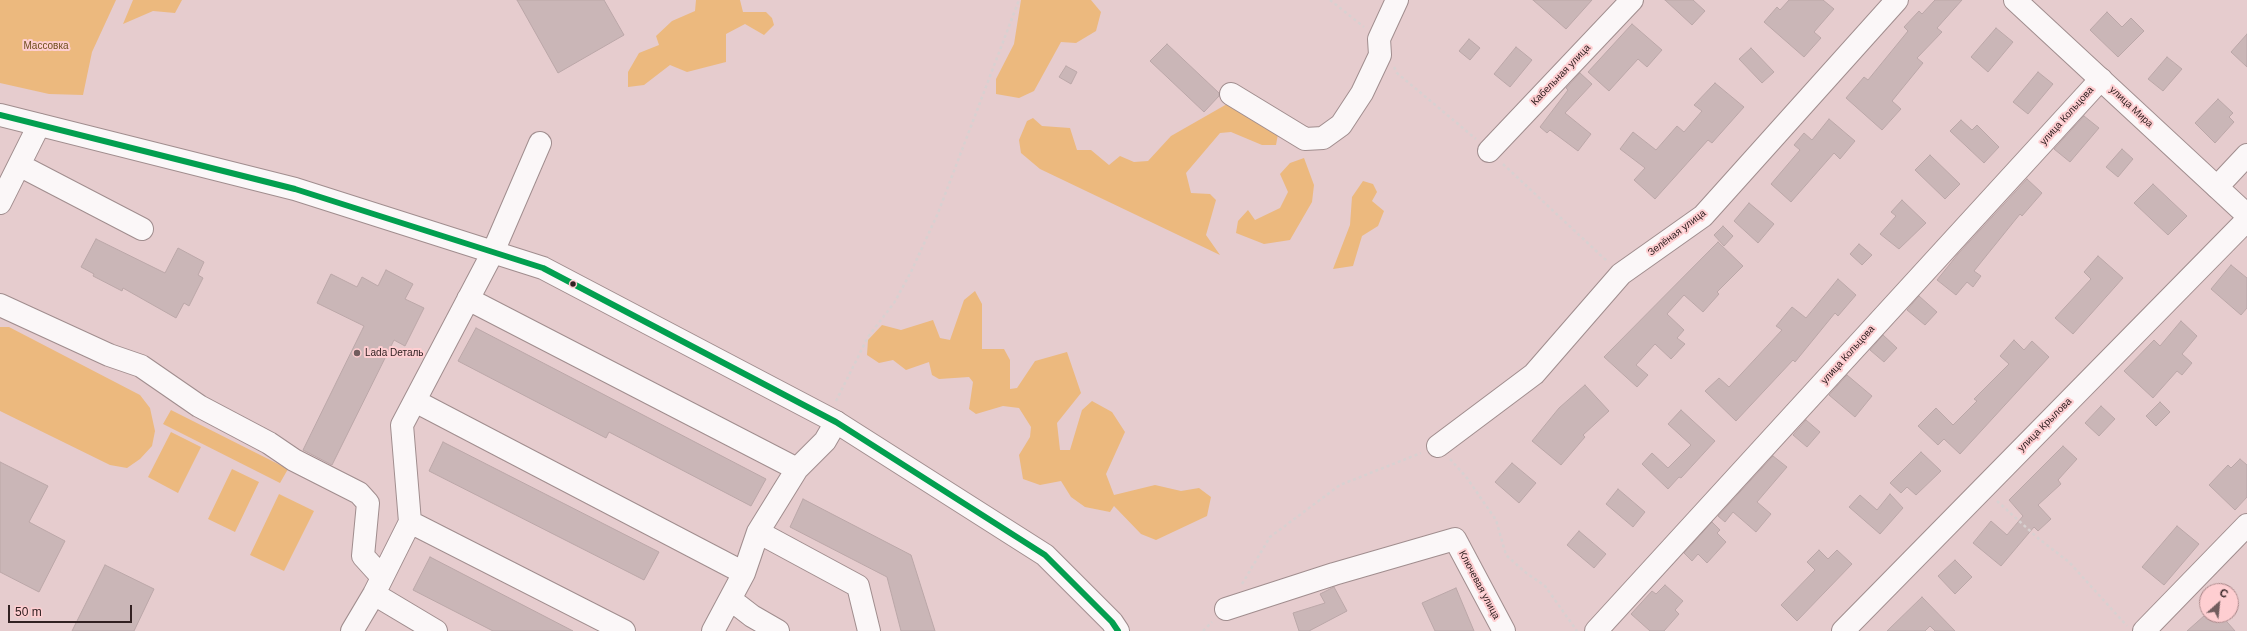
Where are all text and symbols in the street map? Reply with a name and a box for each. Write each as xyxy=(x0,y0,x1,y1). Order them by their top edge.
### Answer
park label: Массовка xyxy=(23,40,69,52)
street label: Кабельная улица xyxy=(1529,42,1593,108)
street label: улица Кольцова xyxy=(2038,84,2096,148)
street label: улица Мира xyxy=(2107,84,2155,130)
street label: Зелёная улица xyxy=(1646,207,1708,259)
unlabelled marker xyxy=(568,279,578,289)
street label: улица Кольцова xyxy=(1819,323,1877,387)
place label: Lada Dеталь xyxy=(365,347,424,359)
marker: Lada Dеталь xyxy=(352,348,362,358)
street label: улица Крылова xyxy=(2016,396,2074,454)
street label: Ключевая улица xyxy=(1456,549,1502,621)
north arrow xyxy=(2199,583,2239,623)
text: С xyxy=(2218,586,2230,600)
scale bar xyxy=(10,597,134,623)
text: 50 m xyxy=(15,605,42,619)

